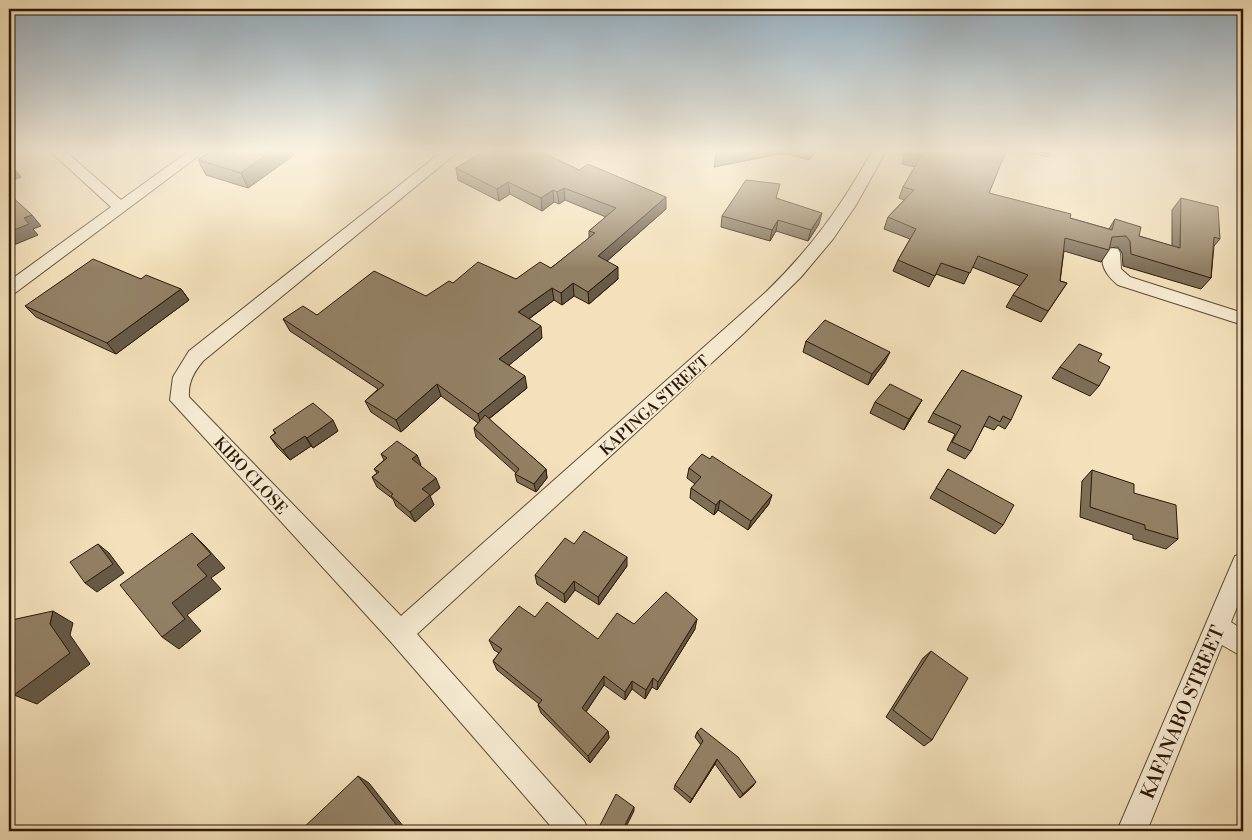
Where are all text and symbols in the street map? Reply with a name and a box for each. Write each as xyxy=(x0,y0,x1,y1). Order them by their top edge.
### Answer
street label: KAPINGA STREET xyxy=(596,351,714,460)
street label: KIBO CLOSE xyxy=(209,433,291,519)
street label: KAFANABO STREET xyxy=(1136,622,1230,803)

